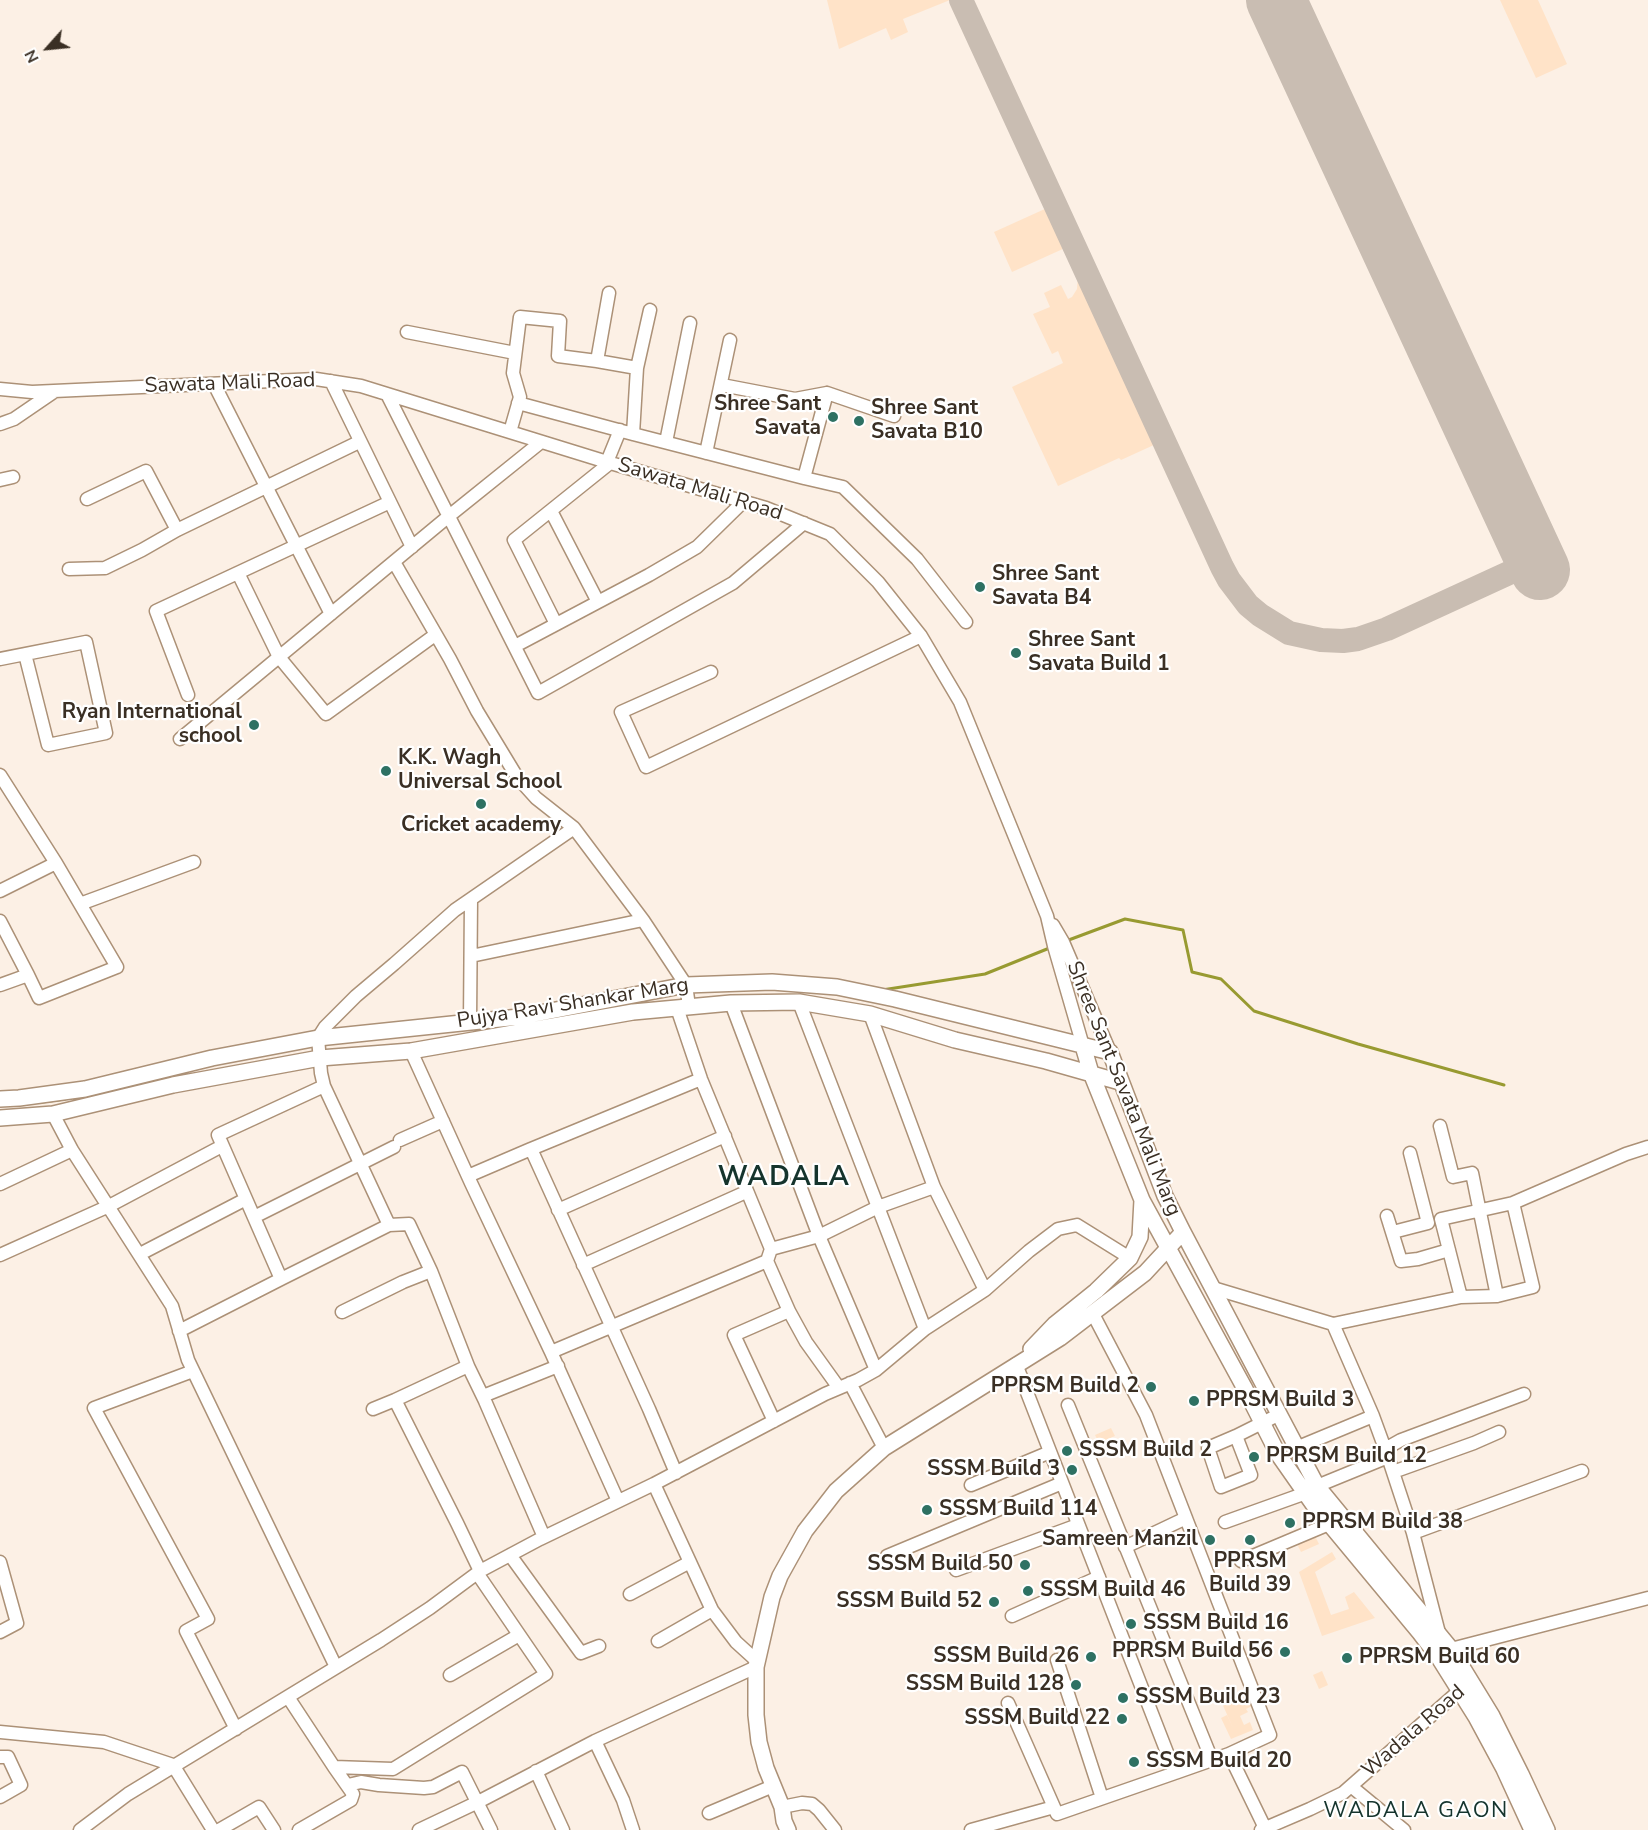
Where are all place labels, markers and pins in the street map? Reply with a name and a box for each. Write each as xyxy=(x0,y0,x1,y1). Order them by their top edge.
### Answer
place label: Shree Sant Savata xyxy=(714,392,821,442)
place label: Shree Sant Savata B10 xyxy=(871,396,983,446)
marker: Shree Sant Savata xyxy=(826,410,840,424)
marker: Shree Sant Savata B10 xyxy=(852,414,866,428)
place label: Shree Sant Savata B4 xyxy=(992,562,1099,612)
marker: Shree Sant Savata B4 xyxy=(973,580,987,594)
place label: Shree Sant Savata Build 1 xyxy=(1028,628,1170,678)
marker: Shree Sant Savata Build 1 xyxy=(1009,646,1023,660)
place label: Ryan International school xyxy=(62,700,242,750)
marker: Ryan International school xyxy=(247,718,261,732)
place label: K.K. Wagh Universal School xyxy=(398,746,562,796)
marker: K.K. Wagh Universal School xyxy=(379,764,393,778)
marker: Cricket academy xyxy=(474,797,488,811)
place label: Cricket academy xyxy=(401,813,561,839)
place label: PPRSM Build 2 xyxy=(991,1374,1139,1400)
marker: PPRSM Build 2 xyxy=(1144,1380,1158,1394)
place label: PPRSM Build 3 xyxy=(1206,1388,1354,1414)
marker: PPRSM Build 3 xyxy=(1187,1394,1201,1408)
place label: SSSM Build 2 xyxy=(1079,1438,1212,1464)
marker: SSSM Build 2 xyxy=(1060,1444,1074,1458)
place label: PPRSM Build 12 xyxy=(1266,1444,1427,1470)
marker: PPRSM Build 12 xyxy=(1247,1450,1261,1464)
place label: SSSM Build 3 xyxy=(927,1457,1060,1483)
marker: SSSM Build 3 xyxy=(1065,1463,1079,1477)
place label: SSSM Build 114 xyxy=(939,1497,1097,1523)
marker: SSSM Build 114 xyxy=(920,1503,934,1517)
place label: PPRSM Build 38 xyxy=(1302,1510,1463,1536)
marker: PPRSM Build 38 xyxy=(1283,1516,1297,1530)
place label: Samreen Manzil xyxy=(1042,1527,1198,1553)
marker: Samreen Manzil xyxy=(1203,1533,1217,1547)
marker: PPRSM Build 39 xyxy=(1243,1533,1257,1547)
place label: PPRSM Build 39 xyxy=(1209,1549,1291,1599)
place label: SSSM Build 50 xyxy=(867,1552,1013,1578)
marker: SSSM Build 50 xyxy=(1018,1558,1032,1572)
place label: SSSM Build 46 xyxy=(1040,1578,1186,1604)
marker: SSSM Build 46 xyxy=(1021,1584,1035,1598)
place label: SSSM Build 52 xyxy=(836,1589,982,1615)
marker: SSSM Build 52 xyxy=(987,1595,1001,1609)
place label: SSSM Build 16 xyxy=(1143,1611,1289,1637)
marker: SSSM Build 16 xyxy=(1124,1617,1138,1631)
place label: PPRSM Build 56 xyxy=(1112,1639,1273,1665)
place label: SSSM Build 26 xyxy=(933,1644,1079,1670)
marker: PPRSM Build 56 xyxy=(1278,1645,1292,1659)
place label: PPRSM Build 60 xyxy=(1359,1645,1520,1671)
marker: SSSM Build 26 xyxy=(1084,1650,1098,1664)
marker: PPRSM Build 60 xyxy=(1340,1651,1354,1665)
place label: SSSM Build 128 xyxy=(906,1672,1064,1698)
marker: SSSM Build 128 xyxy=(1069,1678,1083,1692)
place label: SSSM Build 23 xyxy=(1135,1685,1281,1711)
marker: SSSM Build 23 xyxy=(1116,1691,1130,1705)
place label: SSSM Build 22 xyxy=(964,1706,1110,1732)
marker: SSSM Build 22 xyxy=(1115,1712,1129,1726)
place label: SSSM Build 20 xyxy=(1146,1749,1292,1775)
marker: SSSM Build 20 xyxy=(1127,1755,1141,1769)

